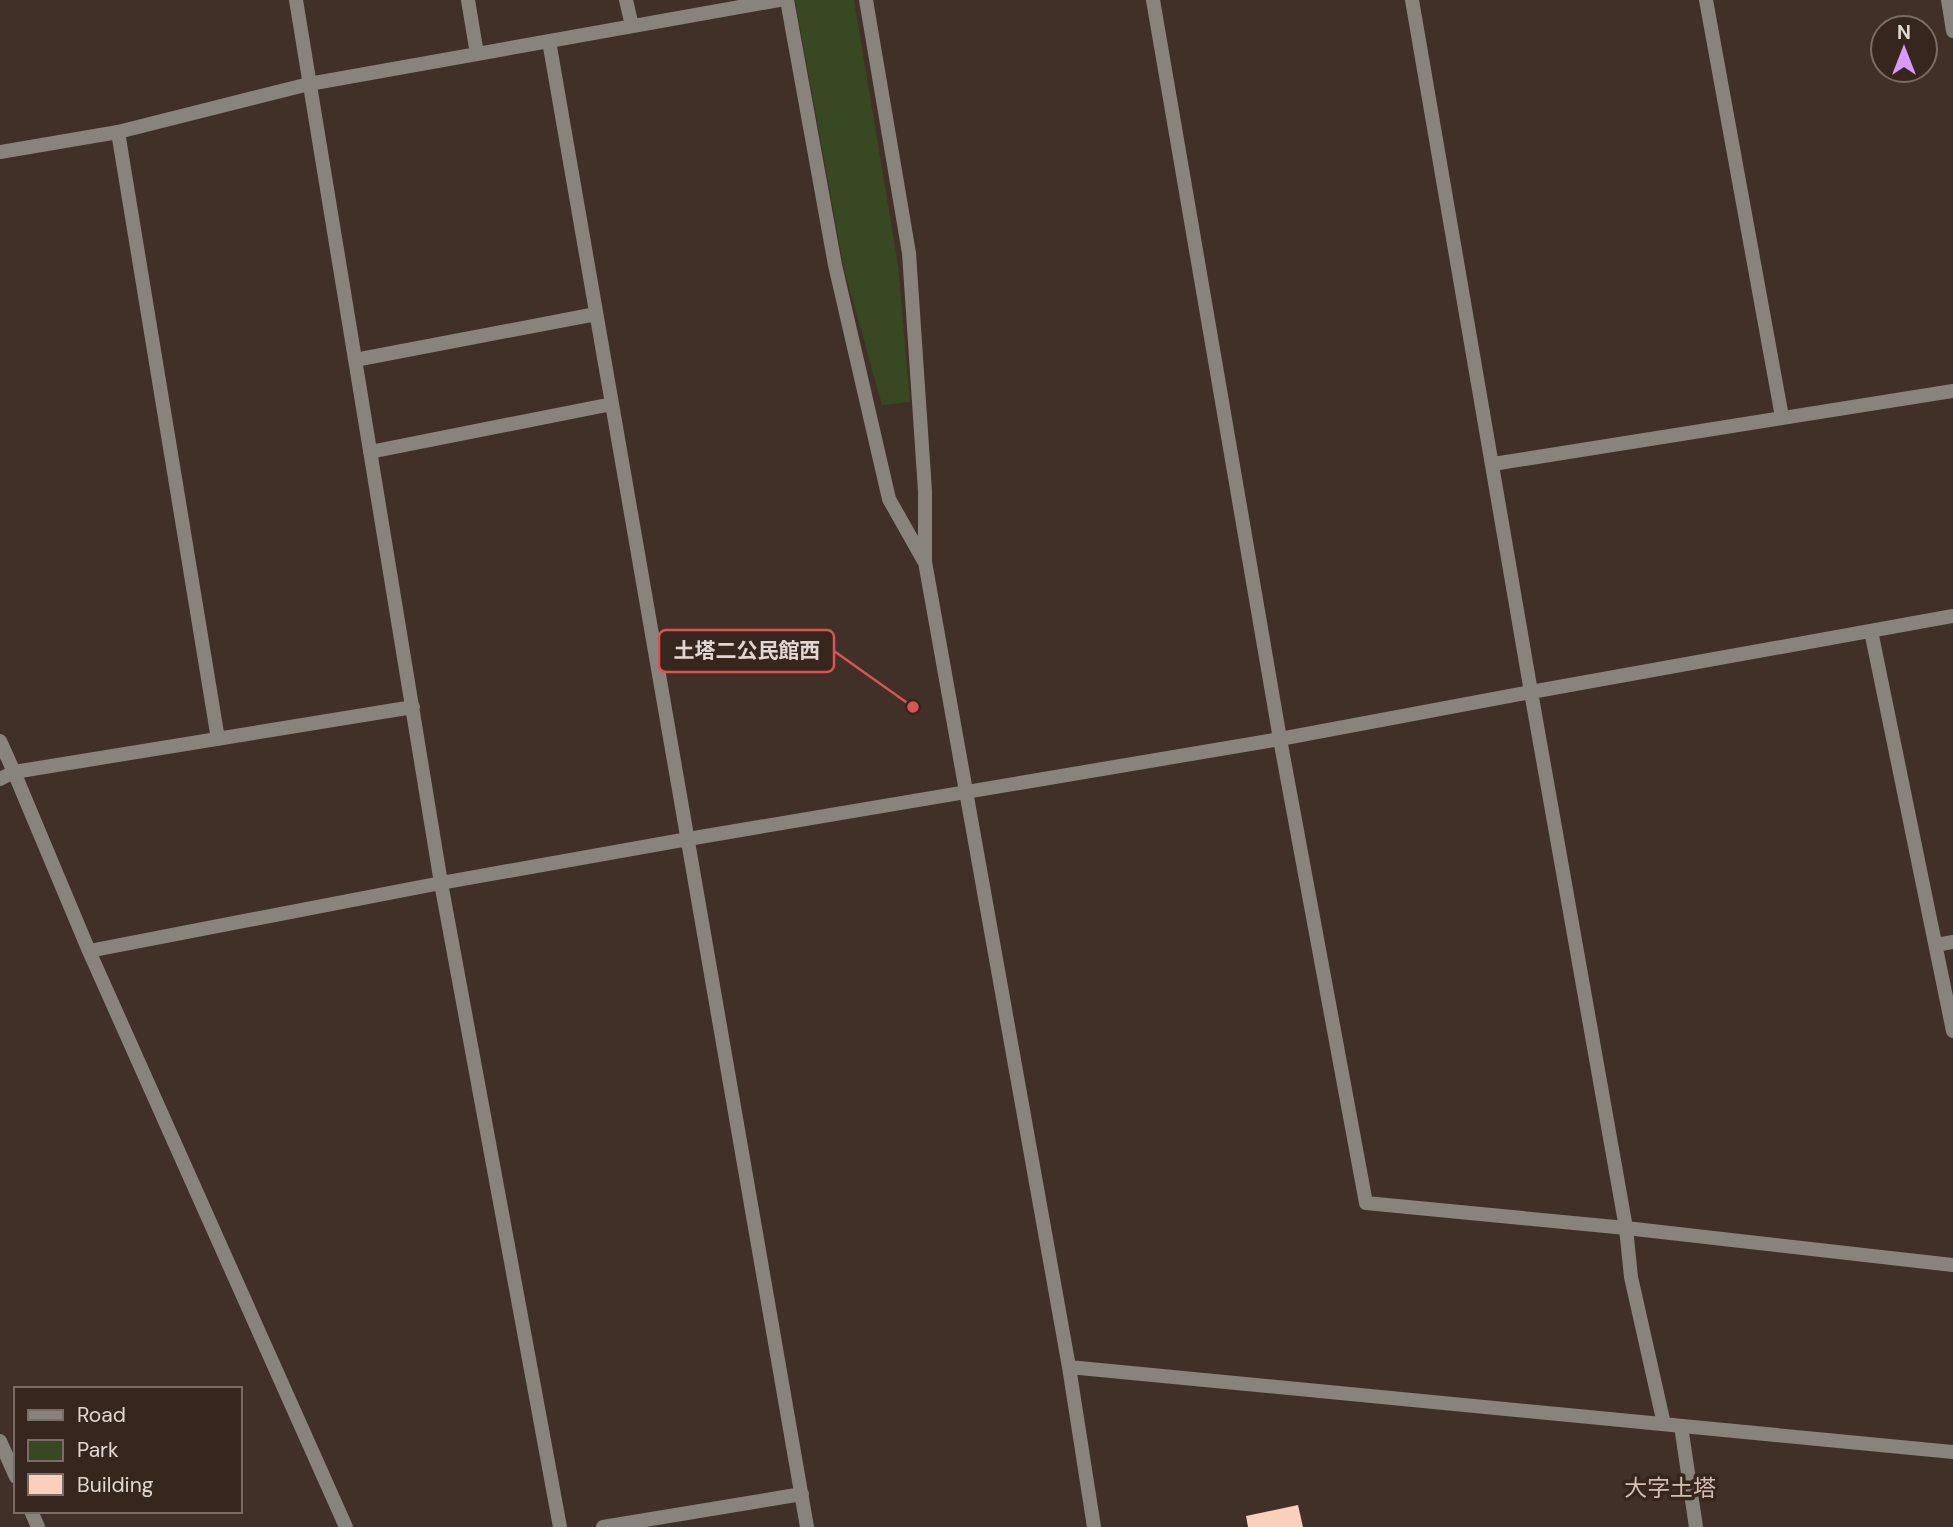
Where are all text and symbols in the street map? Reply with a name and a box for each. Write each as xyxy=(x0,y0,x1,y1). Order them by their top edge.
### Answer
north arrow xyxy=(1869,14,1939,84)
text: N xyxy=(1897,20,1911,45)
callout: 土塔二公民館西 xyxy=(659,630,834,672)
text: 土塔二公民館西 xyxy=(674,637,821,665)
legend xyxy=(14,1387,242,1513)
text: Road xyxy=(77,1401,126,1429)
text: Park xyxy=(77,1436,119,1464)
text: Building xyxy=(77,1471,154,1499)
district label: 大字土塔 xyxy=(1624,1473,1716,1503)

